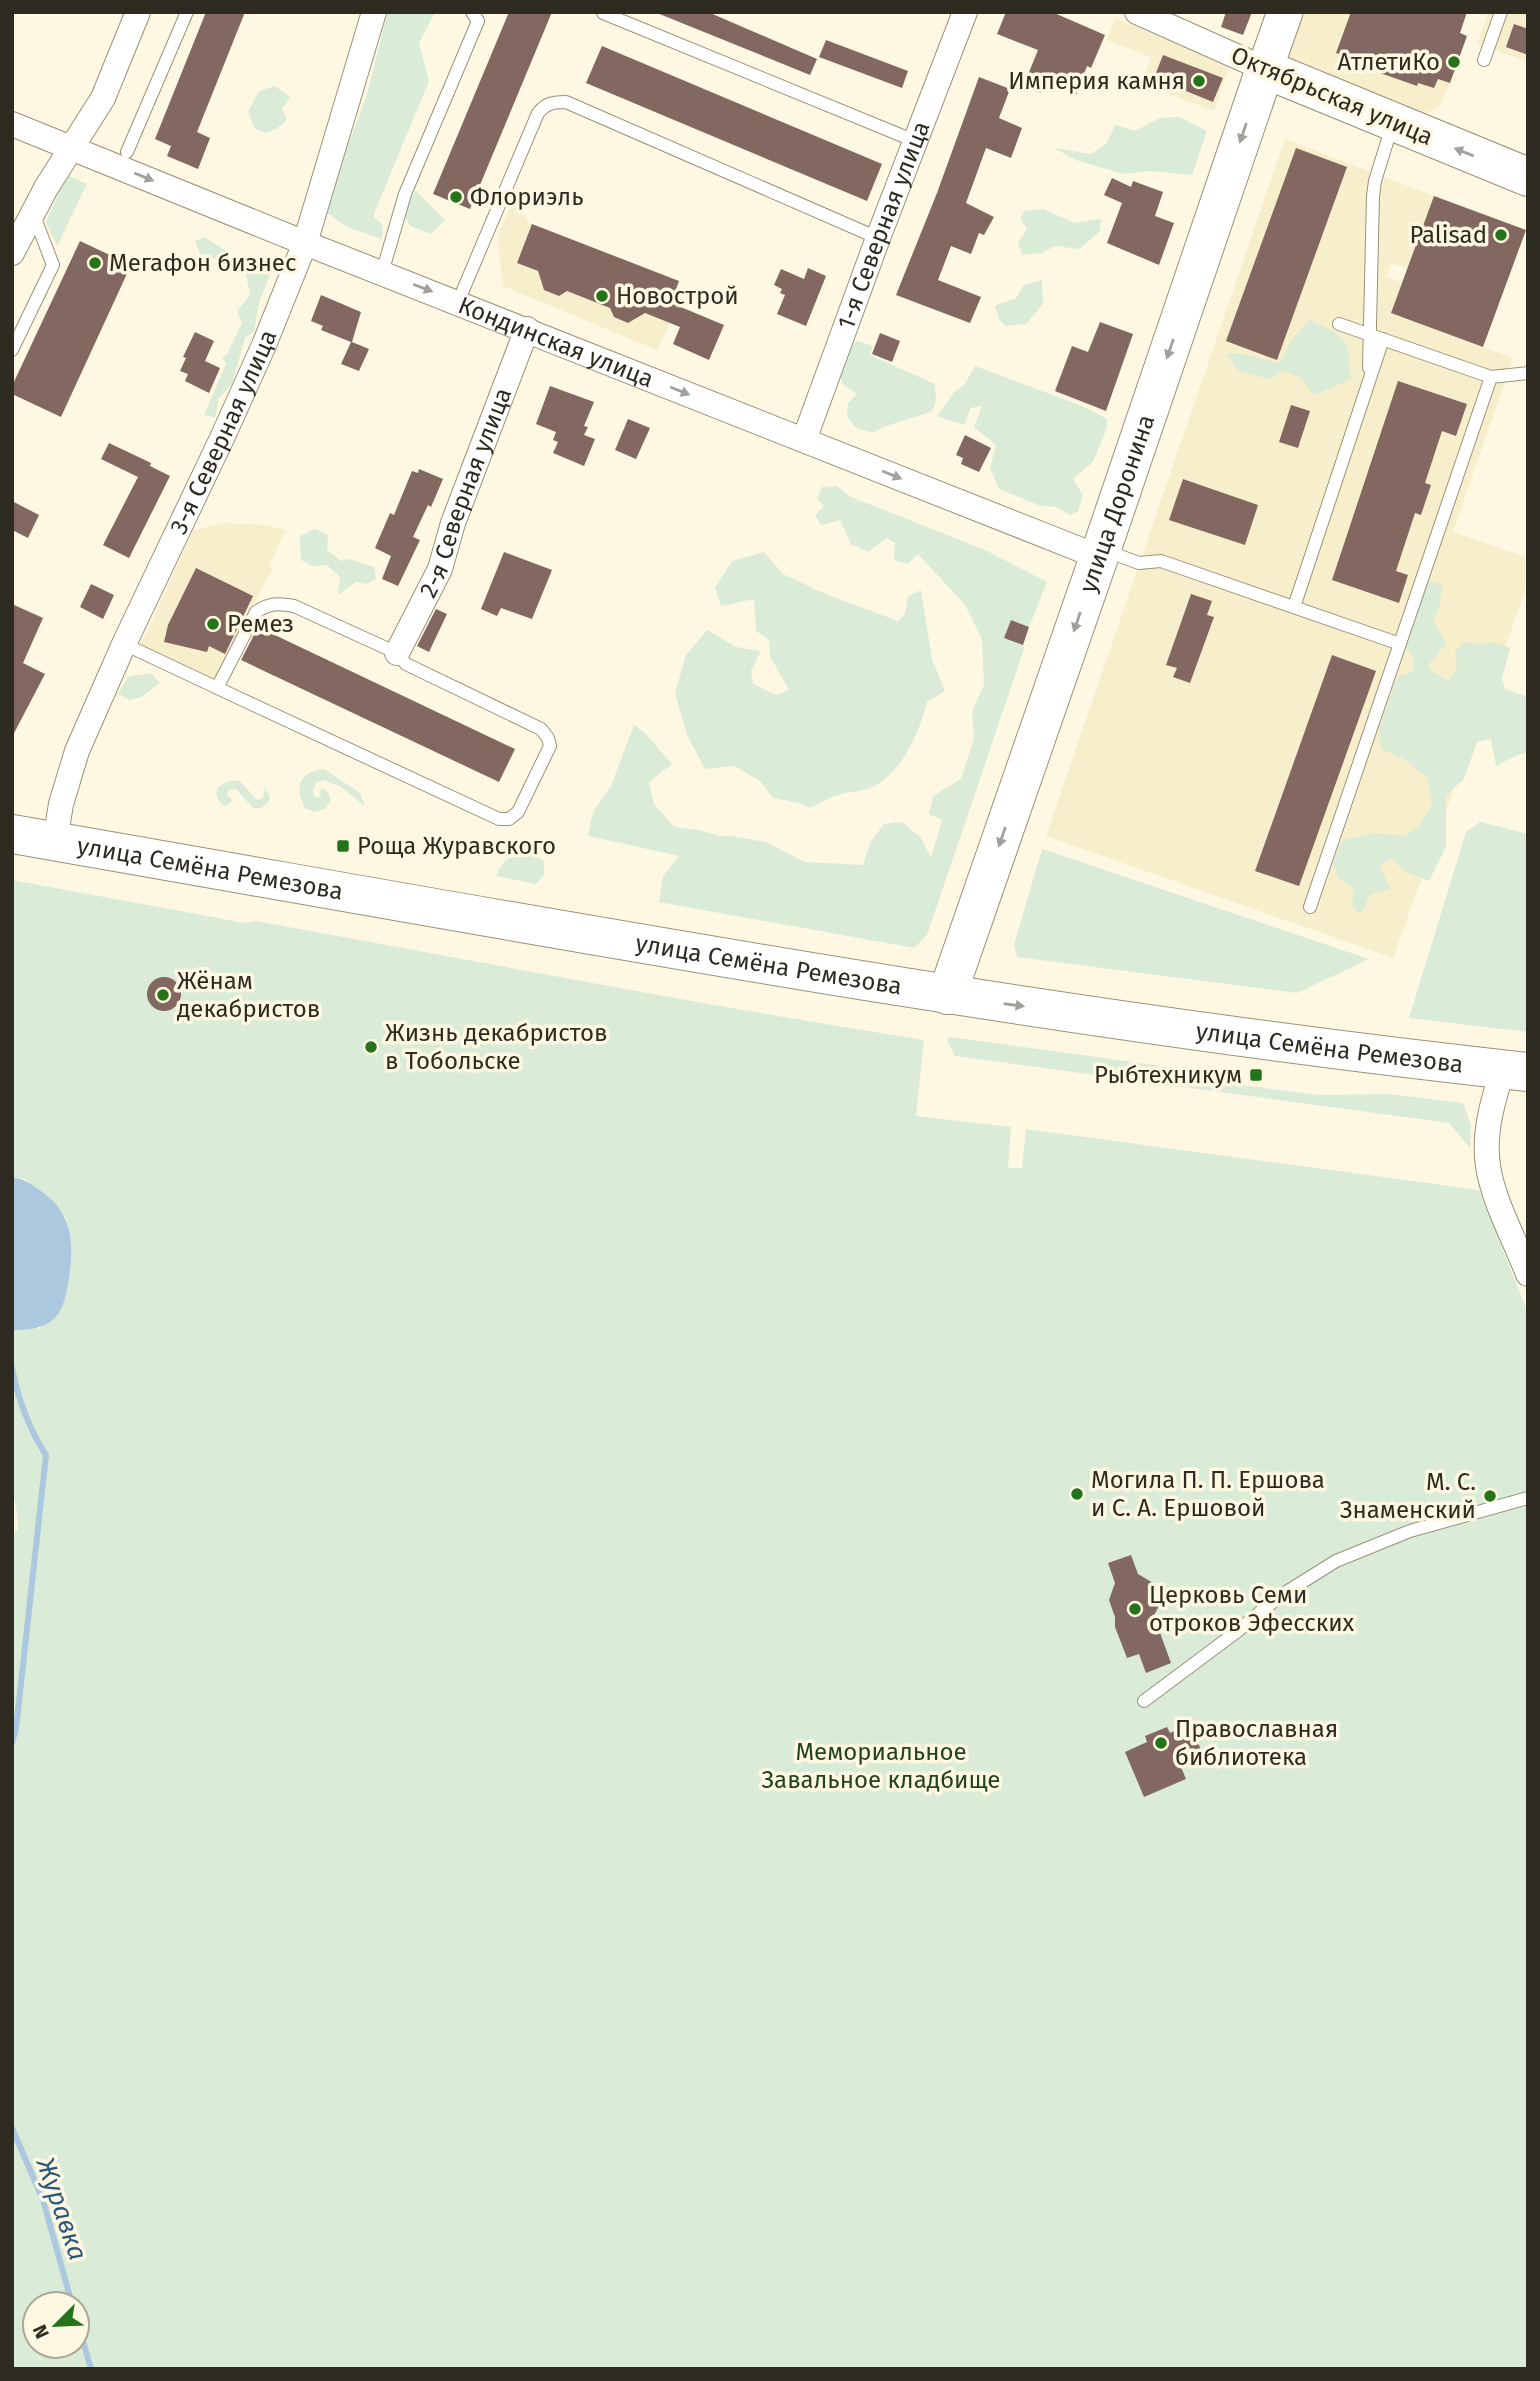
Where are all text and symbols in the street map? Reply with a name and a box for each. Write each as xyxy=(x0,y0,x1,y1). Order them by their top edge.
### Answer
street label: Октябрьская улица xyxy=(1227,41,1437,151)
place label: АтлетиКо xyxy=(1338,48,1440,76)
marker: АтлетиКо xyxy=(1446,54,1462,70)
place label: Империя камня xyxy=(1008,67,1185,95)
marker: Империя камня xyxy=(1191,73,1207,89)
street label: 1-я Северная улица xyxy=(832,117,936,333)
one-way arrow xyxy=(1237,123,1248,144)
one-way arrow xyxy=(1454,146,1475,157)
one-way arrow xyxy=(133,172,154,183)
place label: Флориэль xyxy=(470,183,584,211)
marker: Флориэль xyxy=(448,189,464,205)
place label: Palisad xyxy=(1409,221,1487,249)
marker: Palisad xyxy=(1493,227,1509,243)
place label: Мегафон бизнес xyxy=(109,249,296,277)
marker: Мегафон бизнес xyxy=(87,255,103,271)
place label: Новострой xyxy=(616,282,739,310)
one-way arrow xyxy=(413,283,434,294)
marker: Новострой xyxy=(594,288,610,304)
street label: Кондинская улица xyxy=(454,291,657,393)
street label: 3-я Северная улица xyxy=(164,326,283,539)
one-way arrow xyxy=(1164,338,1175,359)
street label: 2-я Северная улица xyxy=(414,384,517,602)
one-way arrow xyxy=(670,385,691,396)
street label: улица Доронина xyxy=(1074,411,1160,596)
one-way arrow xyxy=(881,469,902,480)
place label: Ремез xyxy=(227,610,294,638)
one-way arrow xyxy=(1071,612,1082,633)
marker: Ремез xyxy=(205,616,221,632)
one-way arrow xyxy=(996,826,1007,847)
street label: улица Семёна Ремезова xyxy=(75,832,345,906)
place label: Роща Журавского xyxy=(357,832,556,860)
marker: Роща Журавского xyxy=(335,838,351,854)
street label: улица Семёна Ремезова xyxy=(634,929,904,1001)
place label: Жёнам декабристов xyxy=(177,967,320,1023)
marker: Жёнам декабристов xyxy=(155,987,171,1003)
one-way arrow xyxy=(1004,1000,1026,1011)
street label: улица Семёна Ремезова xyxy=(1194,1017,1465,1079)
place label: Жизнь декабристов в Тобольске xyxy=(385,1019,607,1075)
marker: Жизнь декабристов в Тобольске xyxy=(363,1039,379,1055)
place label: Рыбтехникум xyxy=(1094,1061,1242,1089)
marker: Рыбтехникум xyxy=(1248,1067,1264,1083)
place label: Могила П. П. Ершова и С. А. Ершовой xyxy=(1091,1466,1325,1522)
place label: М. С. Знаменский xyxy=(1340,1468,1476,1524)
marker: Могила П. П. Ершова и С. А. Ершовой xyxy=(1069,1486,1085,1502)
marker: М. С. Знаменский xyxy=(1482,1488,1498,1504)
place label: Церковь Семи отроков Эфесских xyxy=(1149,1581,1355,1637)
marker: Церковь Семи отроков Эфесских xyxy=(1127,1601,1143,1617)
place label: Православная библиотека xyxy=(1175,1715,1338,1771)
marker: Православная библиотека xyxy=(1153,1735,1169,1751)
park label: Мемориальное Завальное кладбище xyxy=(762,1738,1000,1794)
water label: Журавка xyxy=(29,2153,93,2264)
north arrow xyxy=(21,2290,91,2360)
text: N xyxy=(28,2321,54,2342)

